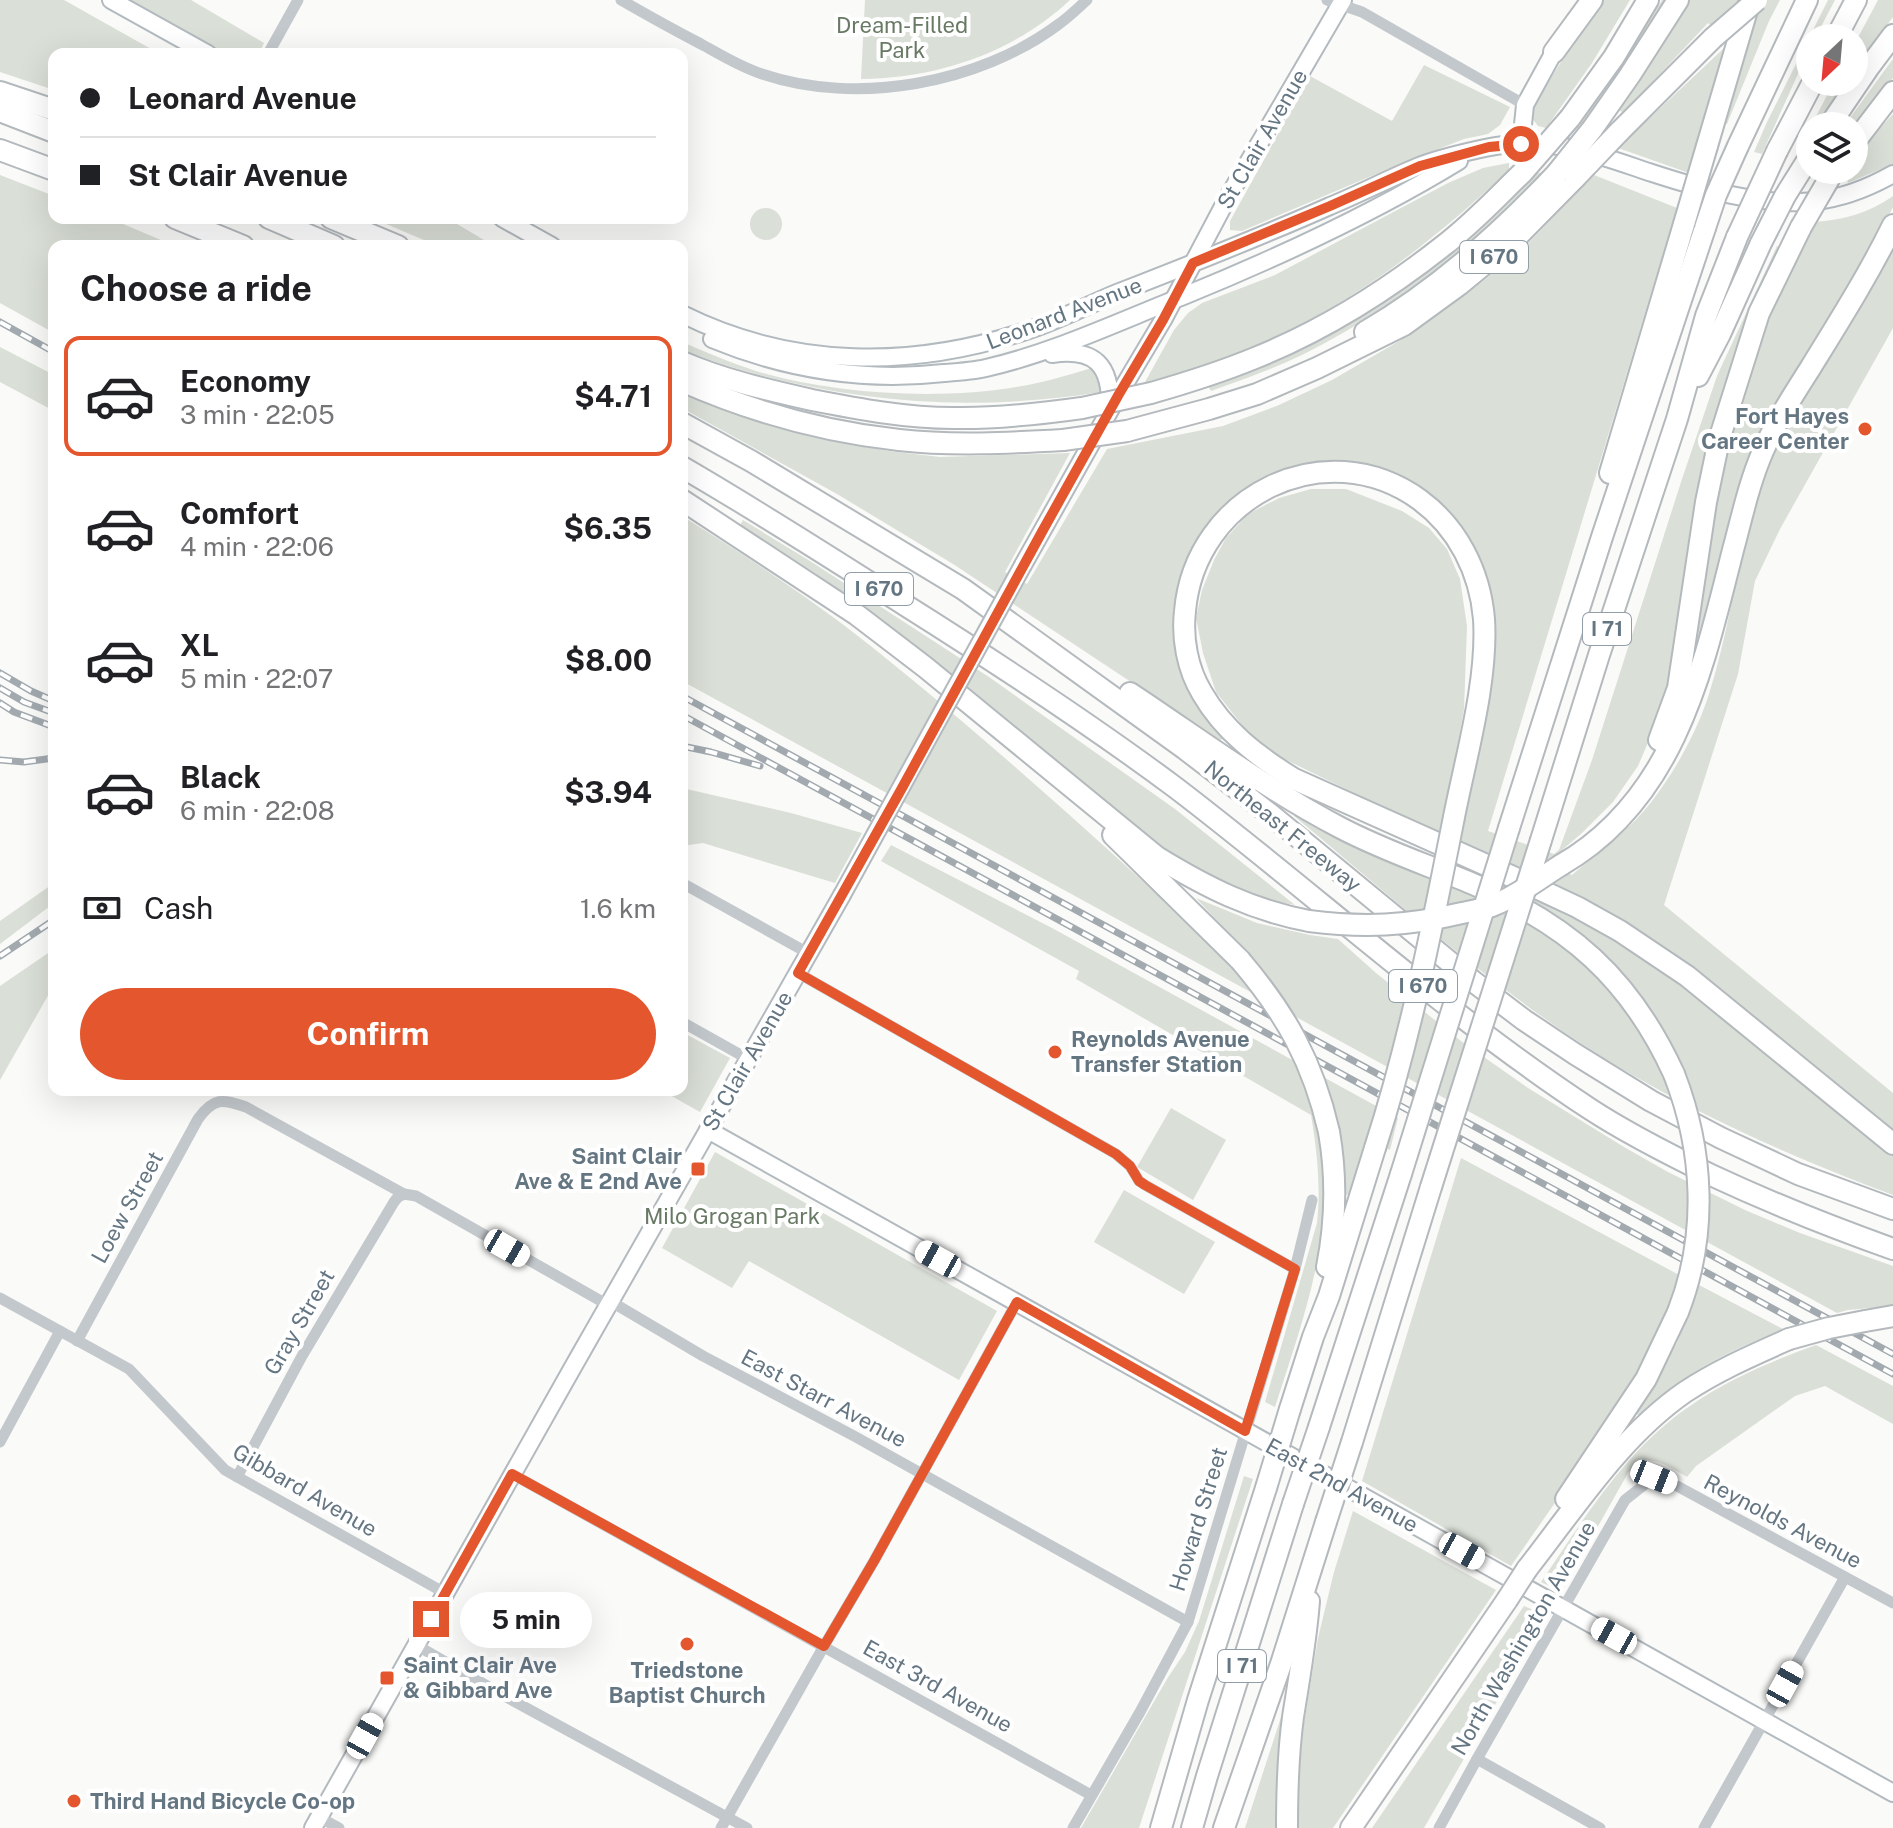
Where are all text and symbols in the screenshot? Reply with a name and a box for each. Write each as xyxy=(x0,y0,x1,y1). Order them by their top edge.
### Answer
park label: Dream-Filled Park xyxy=(836,12,968,63)
north arrow xyxy=(1796,24,1868,96)
map controls xyxy=(1796,24,1868,184)
street label: St Clair Avenue xyxy=(1211,64,1313,214)
text: Leonard Avenue xyxy=(128,80,357,116)
button: layers xyxy=(1796,112,1868,184)
route start xyxy=(1503,126,1539,162)
text: St Clair Avenue xyxy=(128,157,348,193)
road number: I 670 xyxy=(1460,241,1528,273)
text: Choose a ride xyxy=(80,267,312,309)
street label: Leonard Avenue xyxy=(983,271,1145,355)
icon: car xyxy=(84,360,156,432)
text: Economy xyxy=(180,363,311,399)
text: $4.71 xyxy=(574,378,652,414)
text: 3 min · 22:05 xyxy=(180,399,335,430)
place label: Fort Hayes Career Center xyxy=(1701,403,1849,454)
marker: Fort Hayes Career Center xyxy=(1856,420,1874,438)
icon: car xyxy=(84,492,156,564)
text: Comfort xyxy=(180,495,299,531)
text: $6.35 xyxy=(563,510,652,546)
text: 4 min · 22:06 xyxy=(180,531,334,562)
road number: I 670 xyxy=(845,573,913,605)
road number: I 71 xyxy=(1583,613,1631,645)
icon: car xyxy=(84,624,156,696)
text: XL xyxy=(180,627,219,663)
text: $8.00 xyxy=(565,642,652,678)
text: 5 min · 22:07 xyxy=(180,663,333,694)
street label: Northeast Freeway xyxy=(1199,755,1367,897)
icon: car xyxy=(84,756,156,828)
text: Black xyxy=(180,759,261,795)
text: $3.94 xyxy=(564,774,652,810)
text: 6 min · 22:08 xyxy=(180,795,334,826)
icon: cash xyxy=(80,886,124,930)
text: Cash xyxy=(144,890,213,926)
text: 1.6 km xyxy=(580,893,656,924)
road number: I 670 xyxy=(1389,970,1457,1002)
street label: St Clair Avenue xyxy=(696,986,798,1136)
button: Confirm xyxy=(80,988,656,1080)
place label: Reynolds Avenue Transfer Station xyxy=(1071,1026,1250,1077)
marker: Reynolds Avenue Transfer Station xyxy=(1046,1043,1064,1061)
place label: Saint Clair Ave & E 2nd Ave xyxy=(514,1143,682,1194)
street label: Loew Street xyxy=(86,1147,168,1267)
marker: Saint Clair Ave & E 2nd Ave xyxy=(689,1160,707,1178)
park label: Milo Grogan Park xyxy=(644,1203,820,1229)
car xyxy=(480,1226,534,1270)
car xyxy=(911,1237,965,1281)
street label: Gray Street xyxy=(258,1265,340,1379)
street label: East Starr Avenue xyxy=(737,1343,911,1453)
street label: East 2nd Avenue xyxy=(1261,1432,1423,1538)
street label: Gibbard Avenue xyxy=(228,1438,382,1542)
street label: Howard Street xyxy=(1164,1444,1232,1594)
car xyxy=(1627,1457,1681,1497)
street label: Reynolds Avenue xyxy=(1700,1468,1866,1574)
street label: North Washington Avenue xyxy=(1445,1517,1601,1759)
car xyxy=(1435,1529,1489,1573)
callout: 5 min xyxy=(459,1591,591,1647)
route end xyxy=(413,1601,449,1637)
text: 5 min xyxy=(491,1604,561,1635)
car xyxy=(1587,1614,1641,1658)
street label: East 3rd Avenue xyxy=(859,1634,1017,1738)
marker: Triedstone Baptist Church xyxy=(678,1635,696,1653)
road number: I 71 xyxy=(1218,1650,1266,1682)
place label: Saint Clair Ave & Gibbard Ave xyxy=(403,1652,557,1703)
place label: Triedstone Baptist Church xyxy=(608,1657,766,1708)
car xyxy=(1763,1657,1807,1711)
marker: Saint Clair Ave & Gibbard Ave xyxy=(378,1669,396,1687)
car xyxy=(343,1709,387,1763)
place label: Third Hand Bicycle Co-op xyxy=(90,1788,355,1814)
marker: Third Hand Bicycle Co-op xyxy=(65,1792,83,1810)

